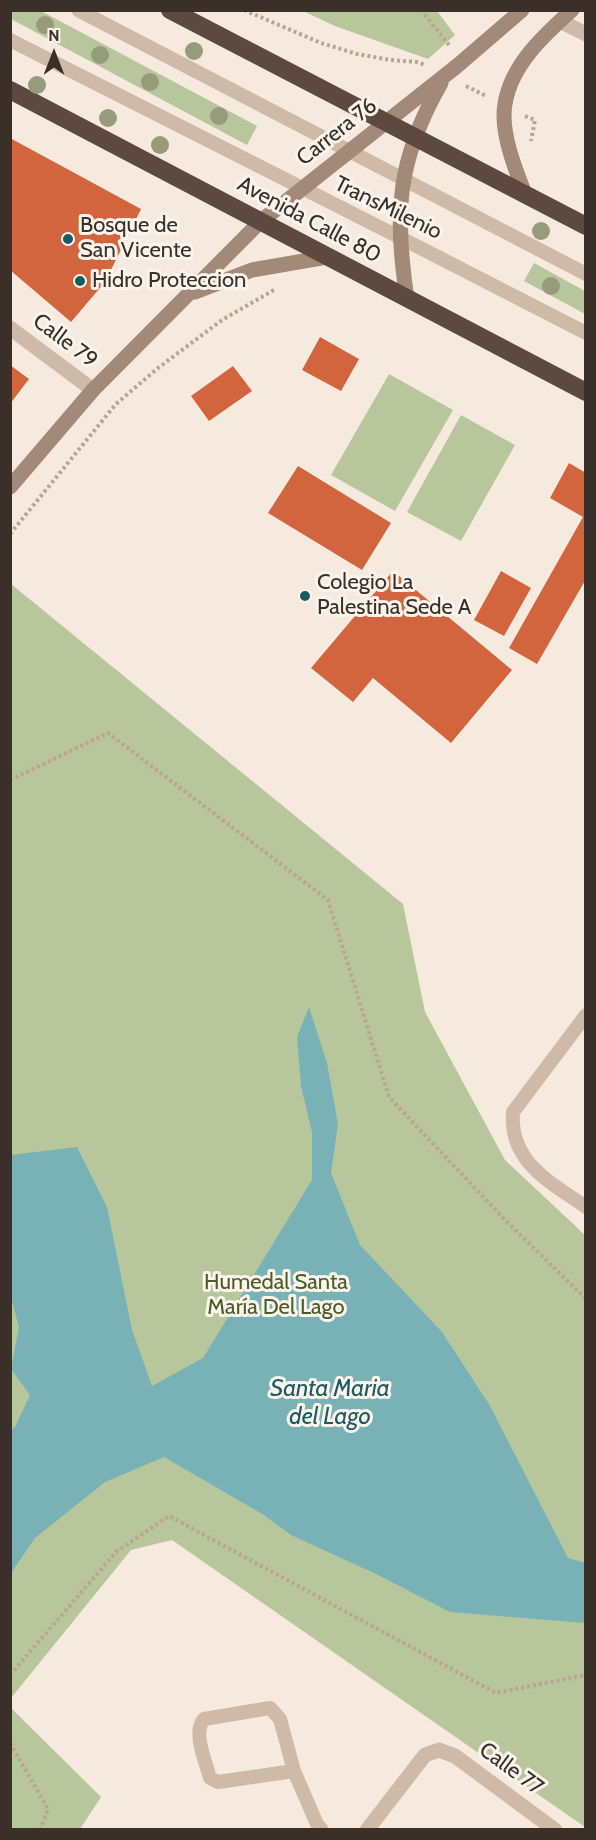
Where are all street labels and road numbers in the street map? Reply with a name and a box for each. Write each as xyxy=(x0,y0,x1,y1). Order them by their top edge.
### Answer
street label: Carrera 76 xyxy=(292,93,382,171)
street label: Avenida Calle 80 xyxy=(233,171,385,269)
street label: TransMilenio xyxy=(330,171,446,245)
street label: Calle 79 xyxy=(27,308,103,374)
street label: Calle 77 xyxy=(474,1737,548,1801)

